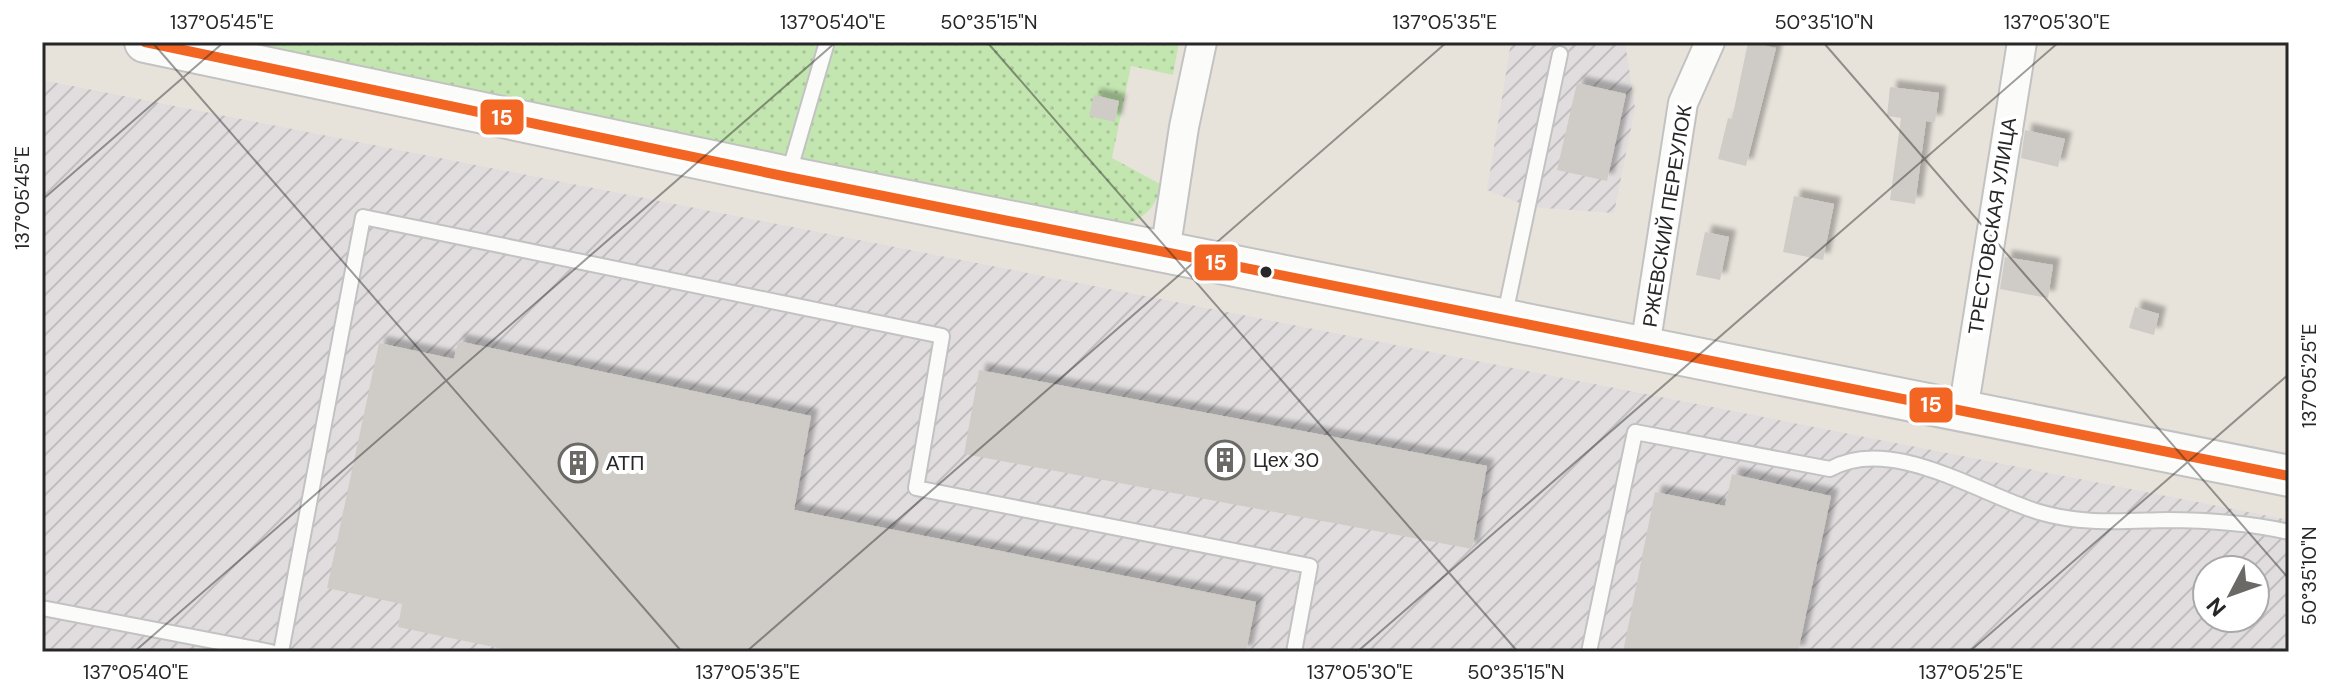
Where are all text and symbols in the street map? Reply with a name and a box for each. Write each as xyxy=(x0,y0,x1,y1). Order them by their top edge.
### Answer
text: 137°05'45"E xyxy=(170,9,274,35)
text: 137°05'40"E xyxy=(780,9,886,35)
text: 50°35'15"N xyxy=(940,9,1038,35)
text: 137°05'35"E xyxy=(1393,9,1497,35)
text: 50°35'10"N xyxy=(1774,9,1874,35)
text: 137°05'30"E xyxy=(2004,9,2110,35)
line badge: 15 xyxy=(479,98,525,136)
text: 15 xyxy=(491,103,513,132)
street label: РЖЕВСКИЙ ПЕРЕУЛОК xyxy=(1637,103,1697,329)
street label: ТРЕСТОВСКАЯ УЛИЦА xyxy=(1962,115,2022,336)
text: 137°05'45"E xyxy=(9,146,35,250)
line badge: 15 xyxy=(1193,243,1239,282)
text: 15 xyxy=(1205,248,1227,277)
unlabelled marker xyxy=(1258,264,1274,280)
text: 137°05'25"E xyxy=(2296,324,2322,428)
line badge: 15 xyxy=(1908,386,1954,424)
text: 15 xyxy=(1920,390,1942,419)
building icon: Цех 30 xyxy=(1204,439,1246,481)
building icon: АТП xyxy=(557,442,599,484)
place label: Цех 30 xyxy=(1253,447,1319,473)
place label: АТП xyxy=(606,450,644,476)
text: 50°35'10"N xyxy=(2296,526,2322,626)
north arrow xyxy=(2191,554,2271,634)
text: N xyxy=(2200,591,2232,622)
text: 137°05'40"E xyxy=(83,659,189,685)
text: 137°05'35"E xyxy=(696,659,800,685)
text: 137°05'30"E xyxy=(1307,659,1413,685)
text: 50°35'15"N xyxy=(1467,659,1565,685)
text: 137°05'25"E xyxy=(1919,659,2023,685)

